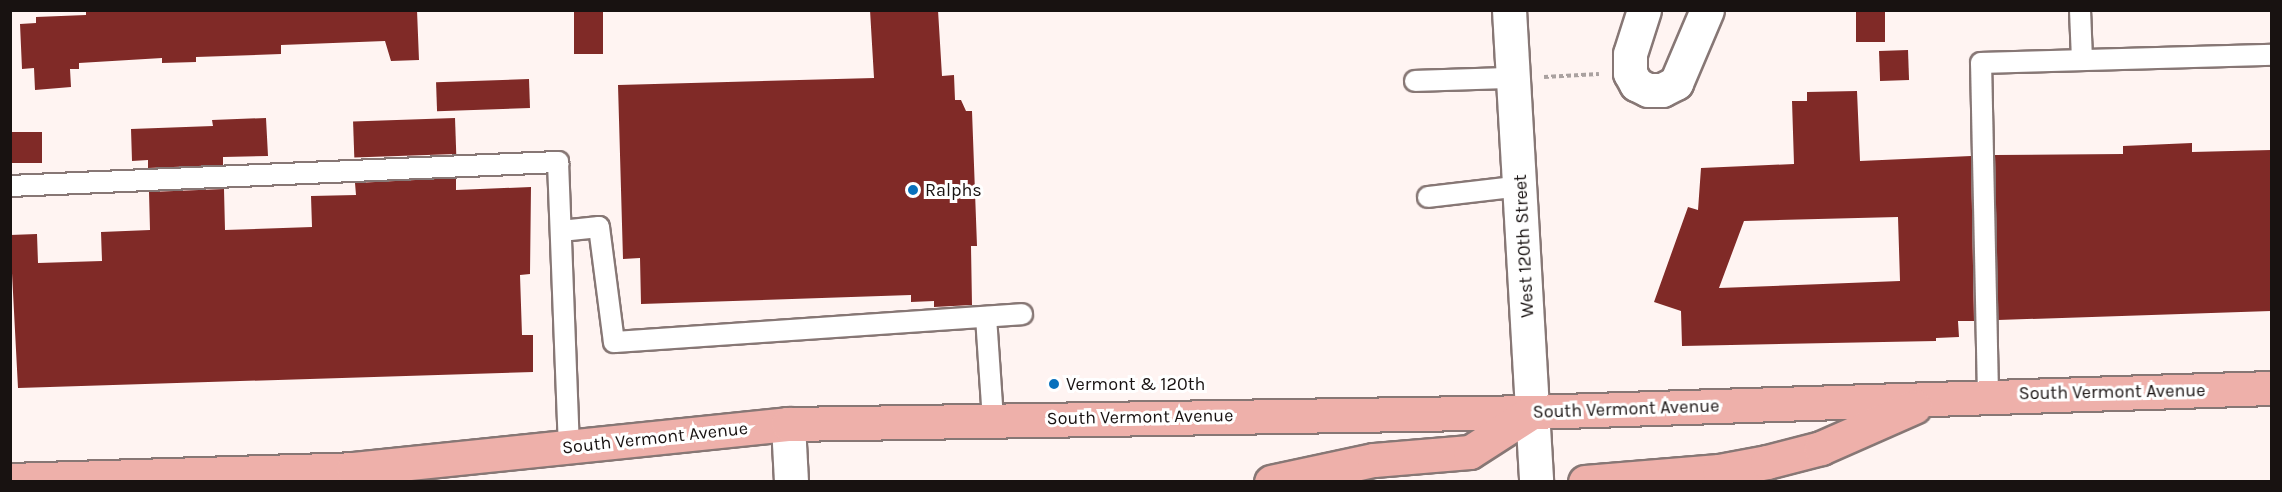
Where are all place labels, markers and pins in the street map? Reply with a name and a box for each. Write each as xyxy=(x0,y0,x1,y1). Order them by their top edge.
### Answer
place label: Ralphs xyxy=(925,179,982,201)
marker: Ralphs xyxy=(906,183,920,197)
place label: Vermont & 120th xyxy=(1066,373,1205,395)
marker: Vermont & 120th xyxy=(1047,377,1061,391)

